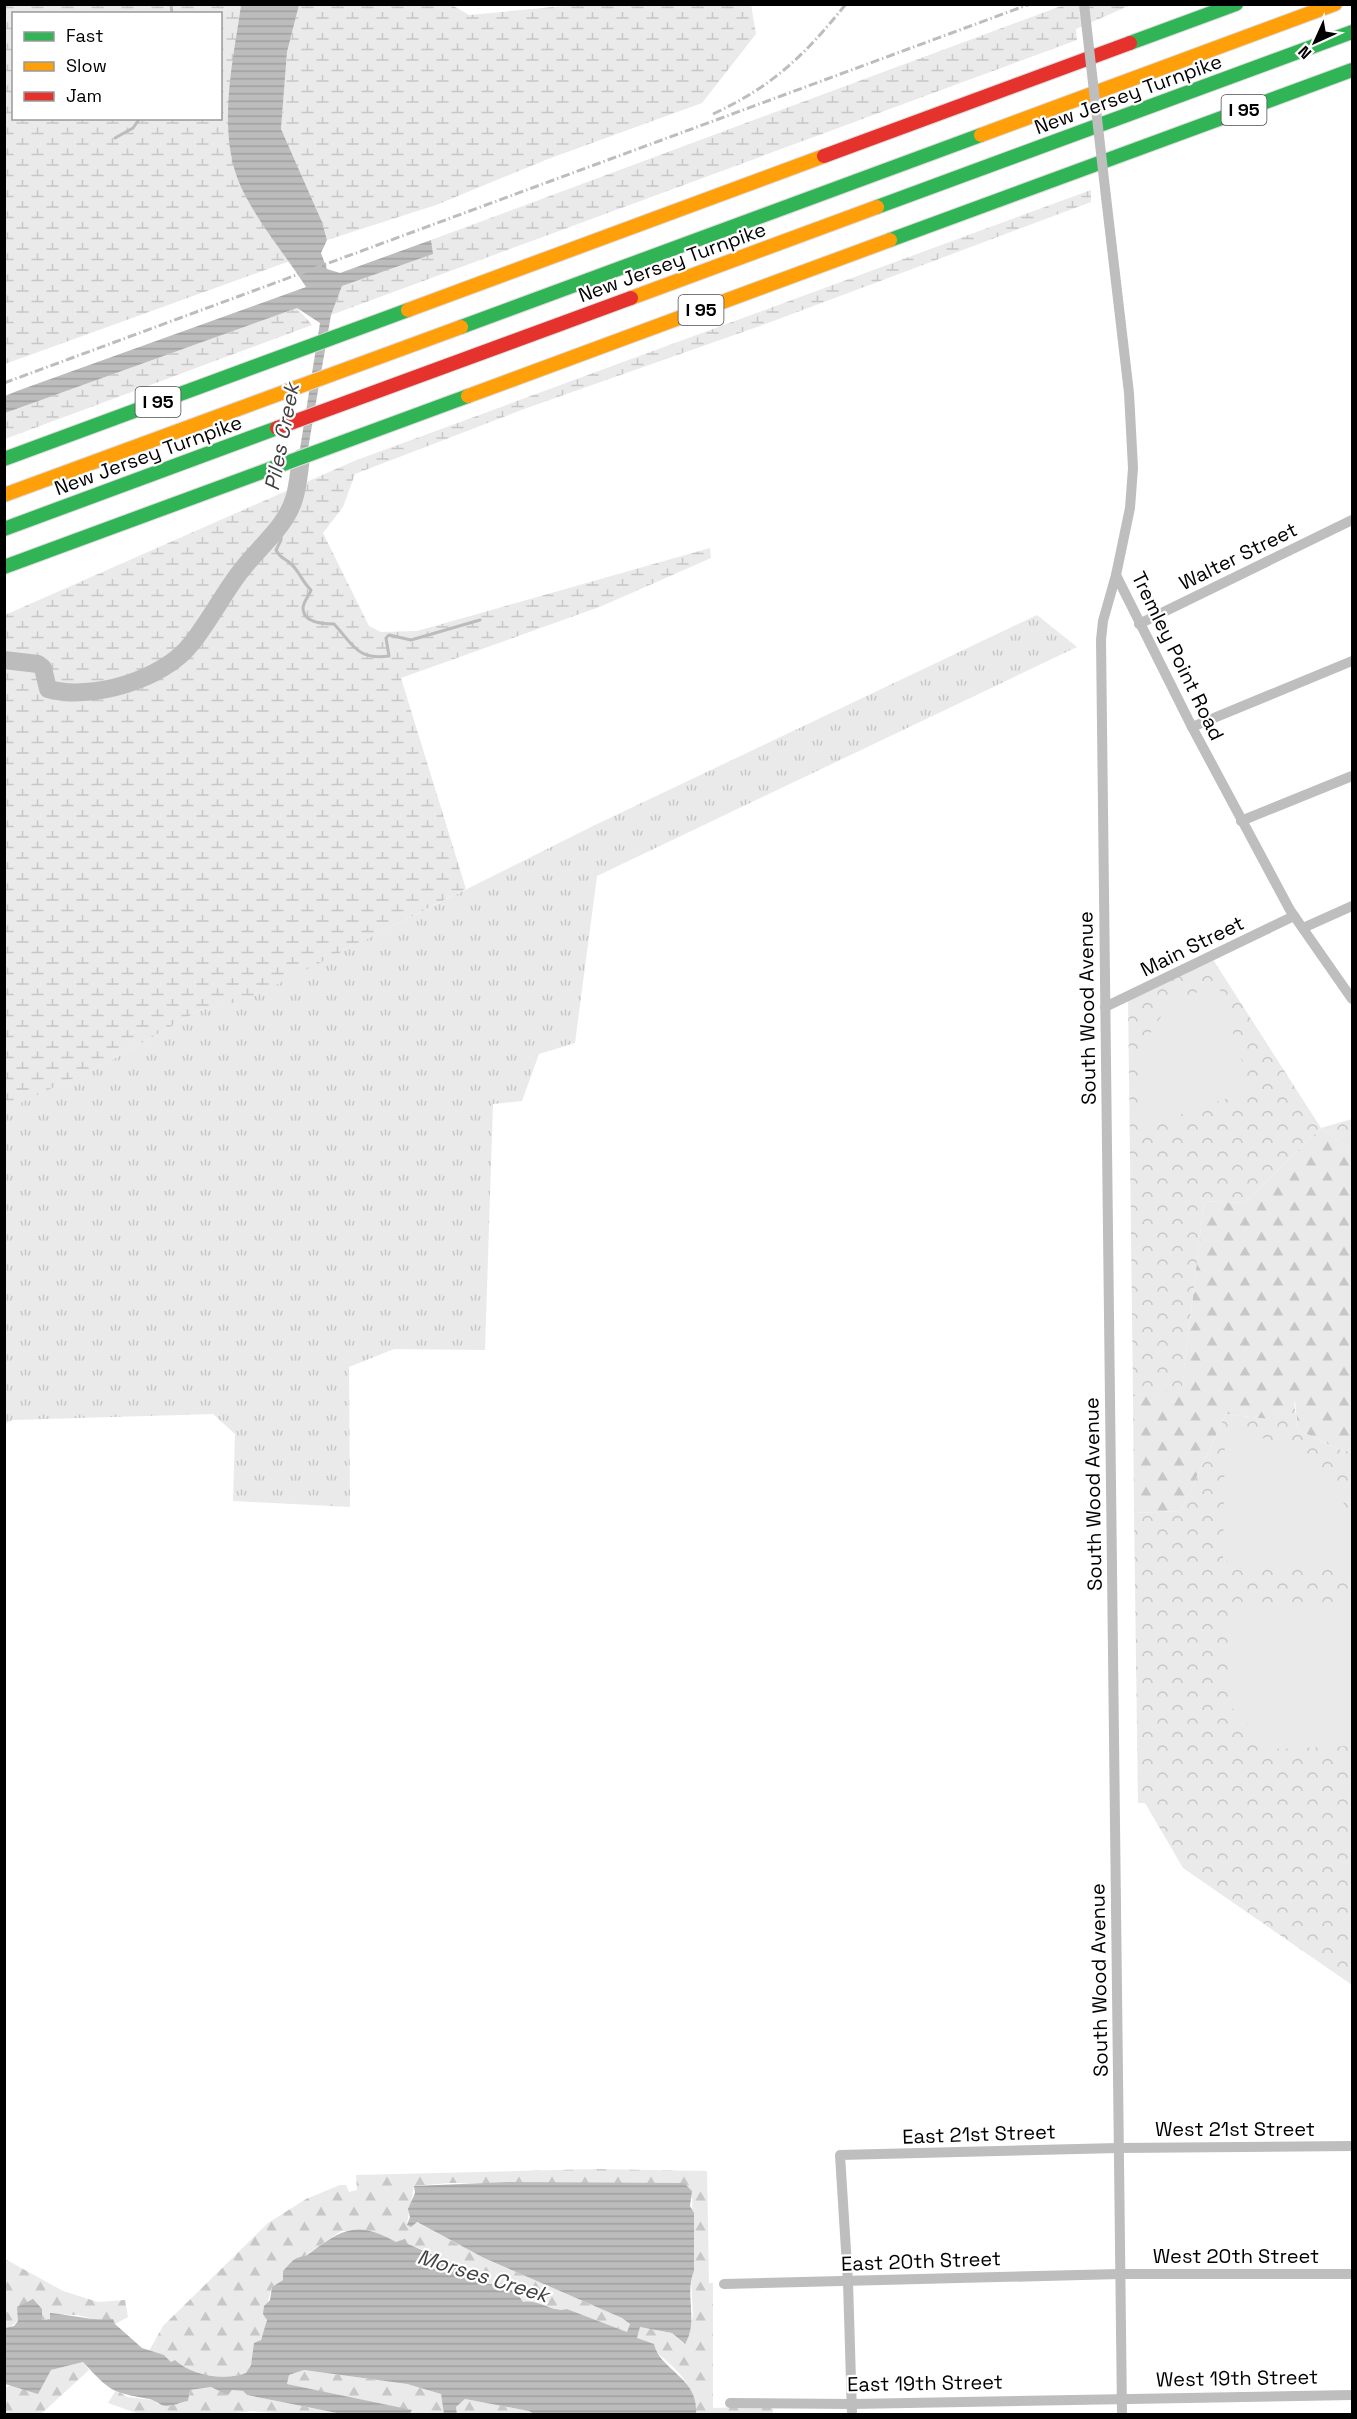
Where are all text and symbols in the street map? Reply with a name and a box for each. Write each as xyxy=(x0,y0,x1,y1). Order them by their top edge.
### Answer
legend xyxy=(12,12,222,120)
north arrow xyxy=(1285,12,1345,72)
text: Fast xyxy=(66,24,103,47)
text: N xyxy=(1294,41,1316,63)
street label: New Jersey Turnpike xyxy=(1031,48,1225,140)
text: Slow xyxy=(66,54,107,77)
text: Jam xyxy=(66,84,102,107)
road number: I 95 xyxy=(1222,95,1266,125)
street label: New Jersey Turnpike xyxy=(575,216,769,308)
road number: I 95 xyxy=(678,295,724,325)
water label: Piles Creek xyxy=(258,378,306,493)
road number: I 95 xyxy=(136,387,180,417)
street label: New Jersey Turnpike xyxy=(51,409,245,501)
street label: Walter Street xyxy=(1175,516,1301,596)
street label: Tremley Point Road xyxy=(1126,567,1230,745)
street label: Main Street xyxy=(1136,910,1248,982)
street label: South Wood Avenue xyxy=(1072,911,1102,1105)
street label: South Wood Avenue xyxy=(1078,1397,1108,1591)
street label: South Wood Avenue xyxy=(1084,1883,1114,2077)
street label: West 21st Street xyxy=(1155,2116,1315,2142)
street label: East 21st Street xyxy=(902,2118,1056,2150)
water label: Morses Creek xyxy=(414,2243,555,2309)
street label: West 20th Street xyxy=(1153,2243,1319,2269)
street label: East 20th Street xyxy=(841,2245,1001,2277)
street label: West 19th Street xyxy=(1156,2364,1318,2392)
street label: East 19th Street xyxy=(847,2369,1003,2397)

